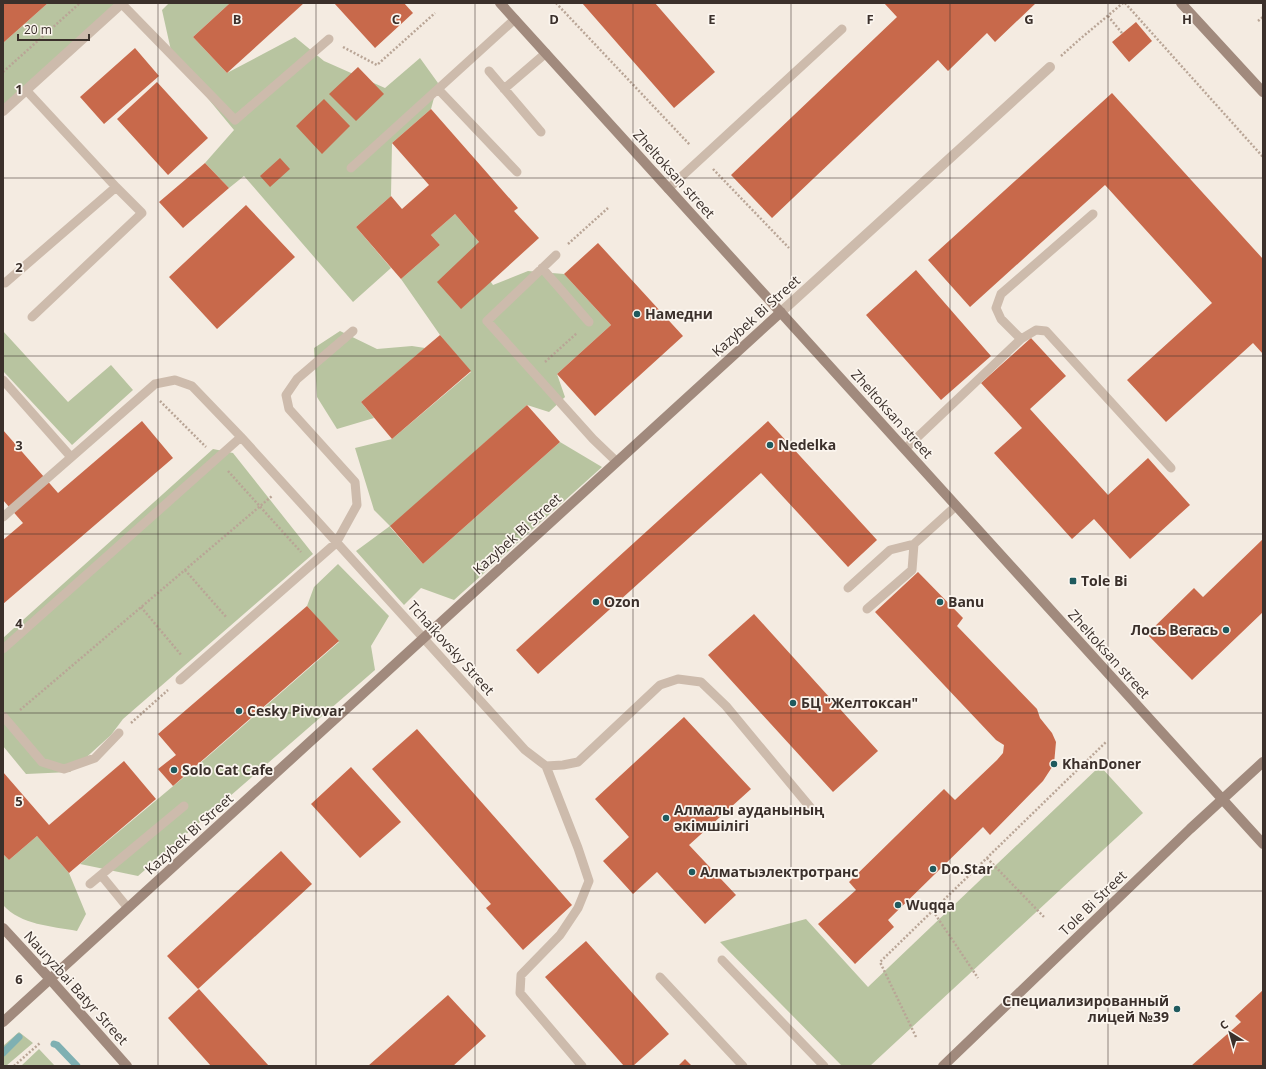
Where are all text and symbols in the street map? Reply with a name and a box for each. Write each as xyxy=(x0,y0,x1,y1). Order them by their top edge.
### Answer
text: B xyxy=(233,10,242,28)
text: C xyxy=(392,10,400,28)
text: D xyxy=(549,10,559,28)
text: E xyxy=(708,10,716,28)
text: F xyxy=(866,10,874,28)
text: G xyxy=(1024,10,1034,28)
text: H xyxy=(1182,10,1192,28)
scale bar xyxy=(18,16,89,42)
text: 20 m xyxy=(24,21,52,38)
text: 1 xyxy=(15,80,23,98)
street label: Zheltoksan street xyxy=(629,125,719,222)
text: 2 xyxy=(15,258,23,276)
street label: Kazybek Bi Street xyxy=(707,271,804,360)
place label: Намедни xyxy=(645,304,713,323)
marker: Намедни xyxy=(632,309,642,319)
street label: Zheltoksan street xyxy=(847,365,937,462)
place label: Nedelka xyxy=(778,435,836,454)
text: 3 xyxy=(15,436,23,454)
marker: Nedelka xyxy=(765,440,775,450)
street label: Kazybek Bi Street xyxy=(468,489,565,578)
place label: Tole Bi xyxy=(1081,571,1128,590)
marker: Tole Bi xyxy=(1068,576,1078,586)
place label: Ozon xyxy=(604,592,640,611)
place label: Banu xyxy=(948,592,984,611)
street label: Tchaikovsky Street xyxy=(404,596,499,699)
marker: Ozon xyxy=(591,597,601,607)
marker: Banu xyxy=(935,597,945,607)
street label: Zheltoksan street xyxy=(1064,605,1154,702)
text: 4 xyxy=(15,614,23,632)
place label: Лось Вегась xyxy=(1131,620,1218,639)
marker: Лось Вегась xyxy=(1221,625,1231,635)
place label: БЦ "Желтоксан" xyxy=(801,693,918,712)
marker: БЦ "Желтоксан" xyxy=(788,698,798,708)
place label: Cesky Pivovar xyxy=(247,701,345,720)
marker: Cesky Pivovar xyxy=(234,706,244,716)
place label: KhanDoner xyxy=(1062,754,1142,773)
marker: KhanDoner xyxy=(1049,759,1059,769)
place label: Solo Cat Cafe xyxy=(182,760,273,779)
marker: Solo Cat Cafe xyxy=(169,765,179,775)
street label: Kazybek Bi Street xyxy=(140,789,237,878)
text: 5 xyxy=(15,792,23,810)
place label: Алмалы ауданының әкімшілігі xyxy=(674,800,825,835)
marker: Алмалы ауданының әкімшілігі xyxy=(661,813,671,823)
place label: Do.Star xyxy=(941,859,993,878)
place label: Алматыэлектротранс xyxy=(700,862,859,881)
marker: Do.Star xyxy=(928,864,938,874)
street label: Tole Bi Street xyxy=(1055,866,1130,940)
marker: Алматыэлектротранс xyxy=(687,867,697,877)
place label: Wuqqa xyxy=(906,895,955,914)
marker: Wuqqa xyxy=(893,900,903,910)
street label: Nauryzbai Batyr Street xyxy=(20,927,133,1049)
text: 6 xyxy=(15,970,23,988)
place label: Специализированный лицей №39 xyxy=(1002,991,1169,1026)
marker: Специализированный лицей №39 xyxy=(1172,1004,1182,1014)
north arrow xyxy=(1210,1013,1250,1053)
text: С xyxy=(1216,1017,1231,1033)

